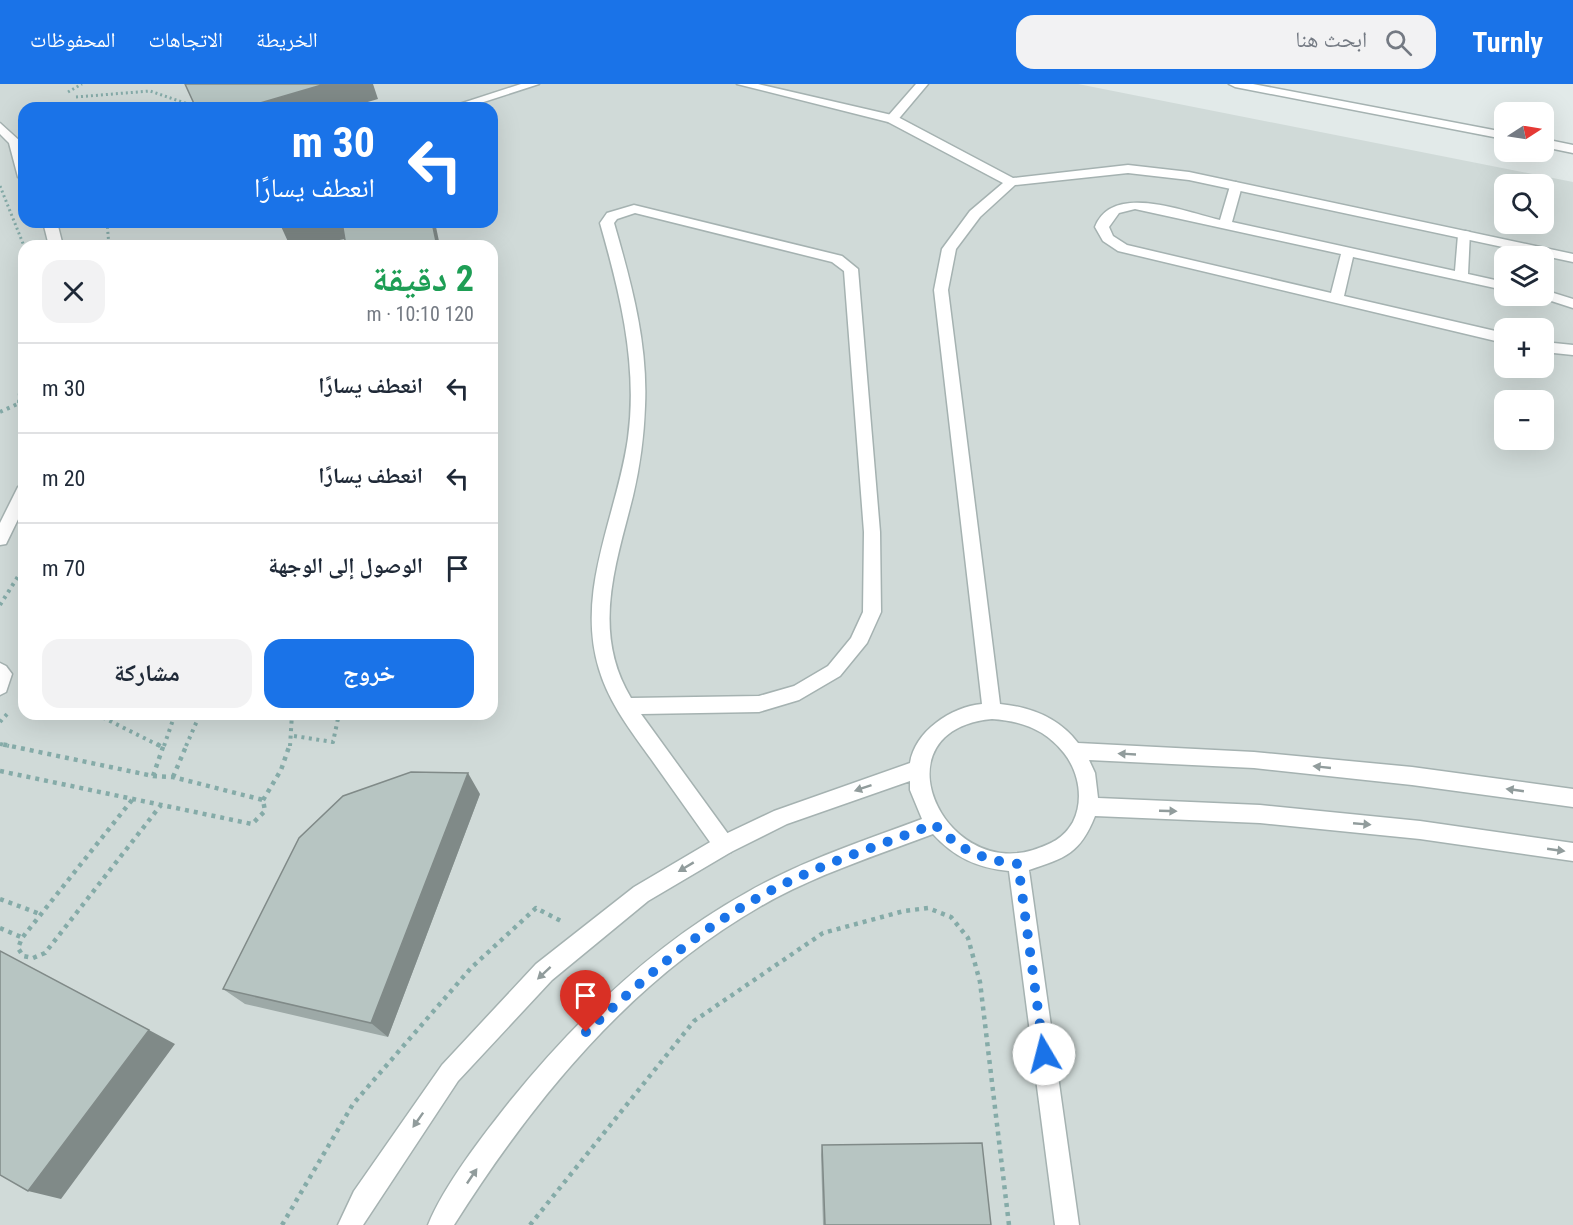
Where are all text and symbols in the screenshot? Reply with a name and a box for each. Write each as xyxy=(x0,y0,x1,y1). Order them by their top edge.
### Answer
search box xyxy=(1016,15,1436,69)
icon: search xyxy=(1382,26,1415,59)
text: Turnly xyxy=(1472,26,1543,59)
text: ابحث هنا xyxy=(1295,27,1367,52)
text: المحفوظات xyxy=(30,28,115,52)
text: الاتجاهات xyxy=(148,28,223,52)
text: الخريطة xyxy=(256,28,318,52)
north arrow xyxy=(1494,102,1554,162)
map controls xyxy=(1494,102,1554,450)
text: 30 m xyxy=(292,118,375,167)
icon: left xyxy=(396,126,474,204)
text: انعطف يسارًا xyxy=(254,172,375,204)
button: search xyxy=(1494,174,1554,234)
button: layers xyxy=(1494,246,1554,306)
text: 2 دقيقة xyxy=(372,258,474,300)
button: close xyxy=(42,260,105,323)
text: 120 m · 10:10 xyxy=(367,302,474,326)
button: + xyxy=(1494,318,1554,378)
icon: left xyxy=(441,372,474,405)
text: انعطف يسارًا xyxy=(318,373,423,398)
text: 30 m xyxy=(42,376,85,401)
button: − xyxy=(1494,390,1554,450)
icon: left xyxy=(441,462,474,495)
text: انعطف يسارًا xyxy=(318,463,423,488)
text: 20 m xyxy=(42,466,85,491)
icon: arrive xyxy=(441,552,474,585)
text: الوصول إلى الوجهة xyxy=(268,553,423,578)
text: 70 m xyxy=(42,556,85,581)
button: مشاركة xyxy=(42,639,252,708)
button: خروج xyxy=(264,639,474,708)
one-way arrow xyxy=(1117,749,1136,758)
one-way arrow xyxy=(1312,762,1331,772)
one-way arrow xyxy=(854,784,872,794)
one-way arrow xyxy=(1505,786,1524,795)
one-way arrow xyxy=(1158,806,1177,815)
one-way arrow xyxy=(1353,819,1372,829)
one-way arrow xyxy=(1546,845,1565,854)
one-way arrow xyxy=(678,862,694,873)
one-way arrow xyxy=(537,966,552,980)
pin xyxy=(560,970,611,1032)
icon: arrive xyxy=(569,979,602,1012)
position arrow xyxy=(1012,1022,1076,1086)
one-way arrow xyxy=(412,1112,424,1128)
one-way arrow xyxy=(466,1169,478,1185)

